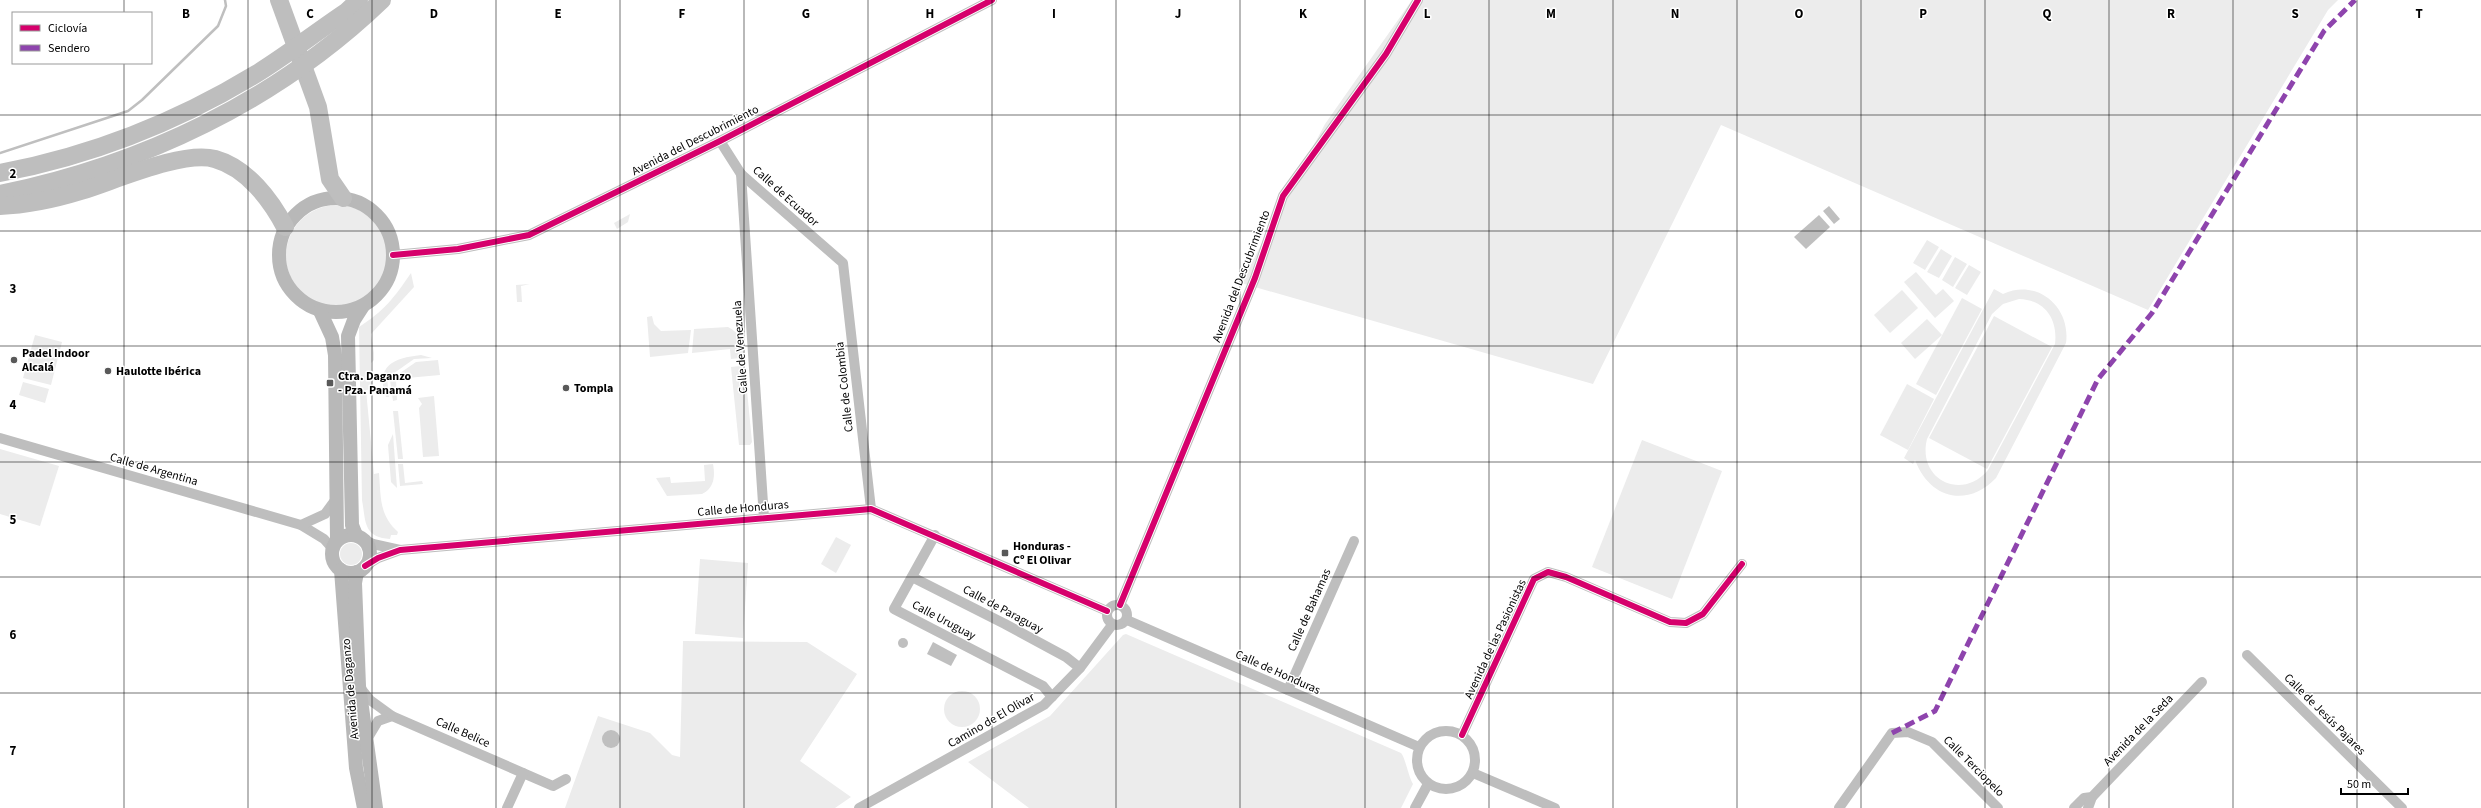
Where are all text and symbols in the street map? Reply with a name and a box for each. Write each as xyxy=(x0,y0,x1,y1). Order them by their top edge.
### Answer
text: B xyxy=(182,5,190,23)
text: C xyxy=(306,5,314,23)
text: D xyxy=(430,5,438,23)
text: E xyxy=(554,5,562,23)
text: F xyxy=(679,5,686,23)
text: G xyxy=(802,5,810,23)
text: H xyxy=(926,5,934,23)
text: I xyxy=(1052,5,1056,23)
text: J xyxy=(1175,5,1181,23)
text: K xyxy=(1299,5,1308,23)
text: L xyxy=(1424,5,1431,23)
text: M xyxy=(1546,5,1556,23)
text: N xyxy=(1671,5,1679,23)
text: O xyxy=(1795,5,1804,23)
text: P xyxy=(1919,5,1927,23)
text: Q xyxy=(2043,5,2052,23)
text: R xyxy=(2167,5,2175,23)
text: S xyxy=(2291,5,2299,23)
text: T xyxy=(2415,5,2423,23)
legend xyxy=(12,12,152,64)
text: Ciclovía xyxy=(48,20,87,37)
text: Sendero xyxy=(48,40,90,57)
street label: Avenida del Descubrimiento xyxy=(629,101,762,180)
street label: Calle de Ecuador xyxy=(749,162,823,231)
text: 2 xyxy=(10,165,17,183)
street label: Avenida del Descubrimiento xyxy=(1208,208,1275,345)
text: 3 xyxy=(10,280,17,298)
street label: Calle de Venezuela xyxy=(729,300,752,394)
street label: Calle de Colombia xyxy=(831,341,858,433)
place label: Padel Indoor Alcalá xyxy=(21,345,90,376)
marker: Padel Indoor Alcalá xyxy=(9,355,19,365)
place label: Haulotte Ibérica xyxy=(116,363,201,380)
marker: Haulotte Ibérica xyxy=(103,366,113,376)
place label: Ctra. Daganzo - Pza. Panamá xyxy=(338,368,412,399)
marker: Ctra. Daganzo - Pza. Panamá xyxy=(325,378,335,388)
place label: Tompla xyxy=(574,380,613,397)
marker: Tompla xyxy=(561,383,571,393)
text: 4 xyxy=(10,396,17,414)
street label: Calle de Argentina xyxy=(108,449,200,490)
street label: Calle de Honduras xyxy=(697,496,789,521)
text: 5 xyxy=(10,511,17,529)
place label: Honduras - Cº El Olivar xyxy=(1013,538,1072,569)
marker: Honduras - Cº El Olivar xyxy=(1000,548,1010,558)
street label: Calle de Bahamas xyxy=(1284,566,1335,654)
street label: Avenida de las Pasionistas xyxy=(1460,577,1531,702)
street label: Calle de Paraguay xyxy=(960,581,1046,638)
street label: Calle Uruguay xyxy=(909,596,979,645)
text: 6 xyxy=(10,626,17,644)
street label: Avenida de Daganzo xyxy=(338,638,363,740)
street label: Calle de Honduras xyxy=(1233,646,1323,699)
street label: Calle de Jesús Pajares xyxy=(2280,670,2369,759)
street label: Camino de El Olivar xyxy=(945,688,1038,752)
street label: Avenida de la Seda xyxy=(2100,691,2177,770)
street label: Calle Belice xyxy=(433,713,493,752)
street label: Calle Terciopelo xyxy=(1939,732,2008,801)
text: 7 xyxy=(10,742,17,760)
scale bar xyxy=(2341,770,2408,796)
text: 50 m xyxy=(2347,776,2371,793)

